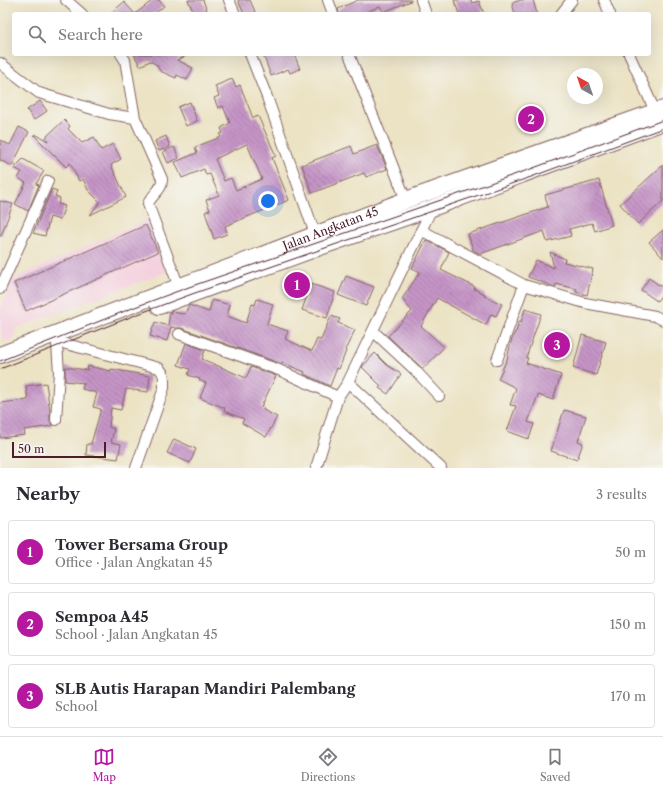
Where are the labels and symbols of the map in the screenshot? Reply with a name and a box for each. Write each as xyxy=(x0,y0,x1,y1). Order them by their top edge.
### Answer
north arrow xyxy=(567,68,603,104)
pin: 2 xyxy=(518,104,544,134)
your location xyxy=(258,191,278,211)
street label: Jalan Angkatan 45 xyxy=(279,203,380,254)
pin: 1 xyxy=(284,270,310,300)
pin: 3 xyxy=(544,330,570,360)
scale bar xyxy=(12,440,106,459)

